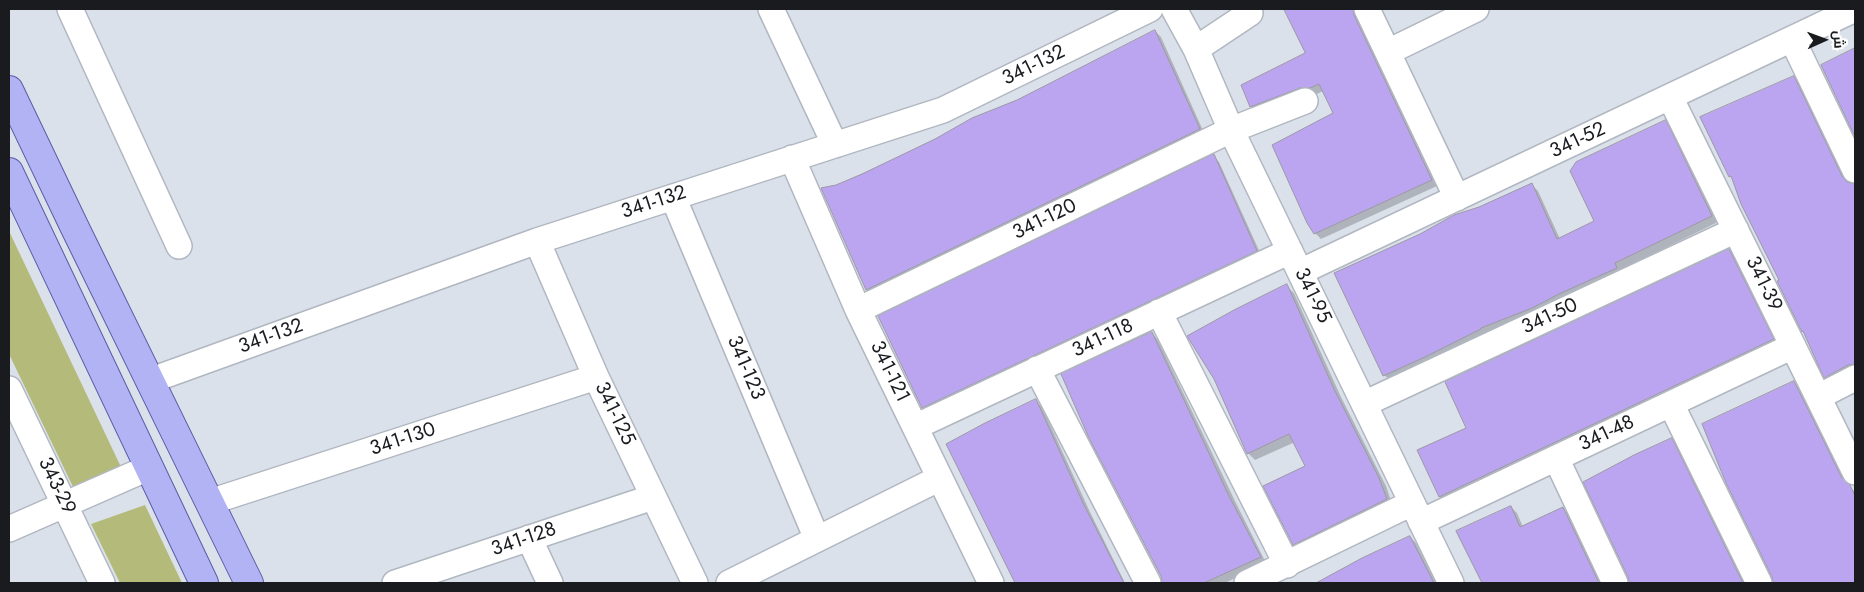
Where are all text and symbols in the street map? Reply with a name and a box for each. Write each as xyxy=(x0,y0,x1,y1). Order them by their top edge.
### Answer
north arrow xyxy=(1799,15,1849,65)
text: ش xyxy=(1829,30,1849,49)
street label: 341-132 xyxy=(999,41,1069,91)
street label: 341-52 xyxy=(1546,118,1610,164)
street label: 341-132 xyxy=(618,181,690,225)
street label: 341-120 xyxy=(1009,194,1081,246)
street label: 341-39 xyxy=(1739,253,1787,315)
street label: 341-95 xyxy=(1288,264,1336,328)
street label: 341-50 xyxy=(1518,294,1582,340)
street label: 341-132 xyxy=(235,314,307,360)
street label: 341-118 xyxy=(1069,314,1137,364)
street label: 341-123 xyxy=(721,332,769,404)
street label: 341-121 xyxy=(864,337,914,407)
street label: 341-125 xyxy=(588,378,640,450)
street label: 341-48 xyxy=(1575,411,1639,457)
street label: 341-130 xyxy=(367,418,439,462)
street label: 343-29 xyxy=(32,454,80,518)
street label: 341-128 xyxy=(488,518,560,562)

